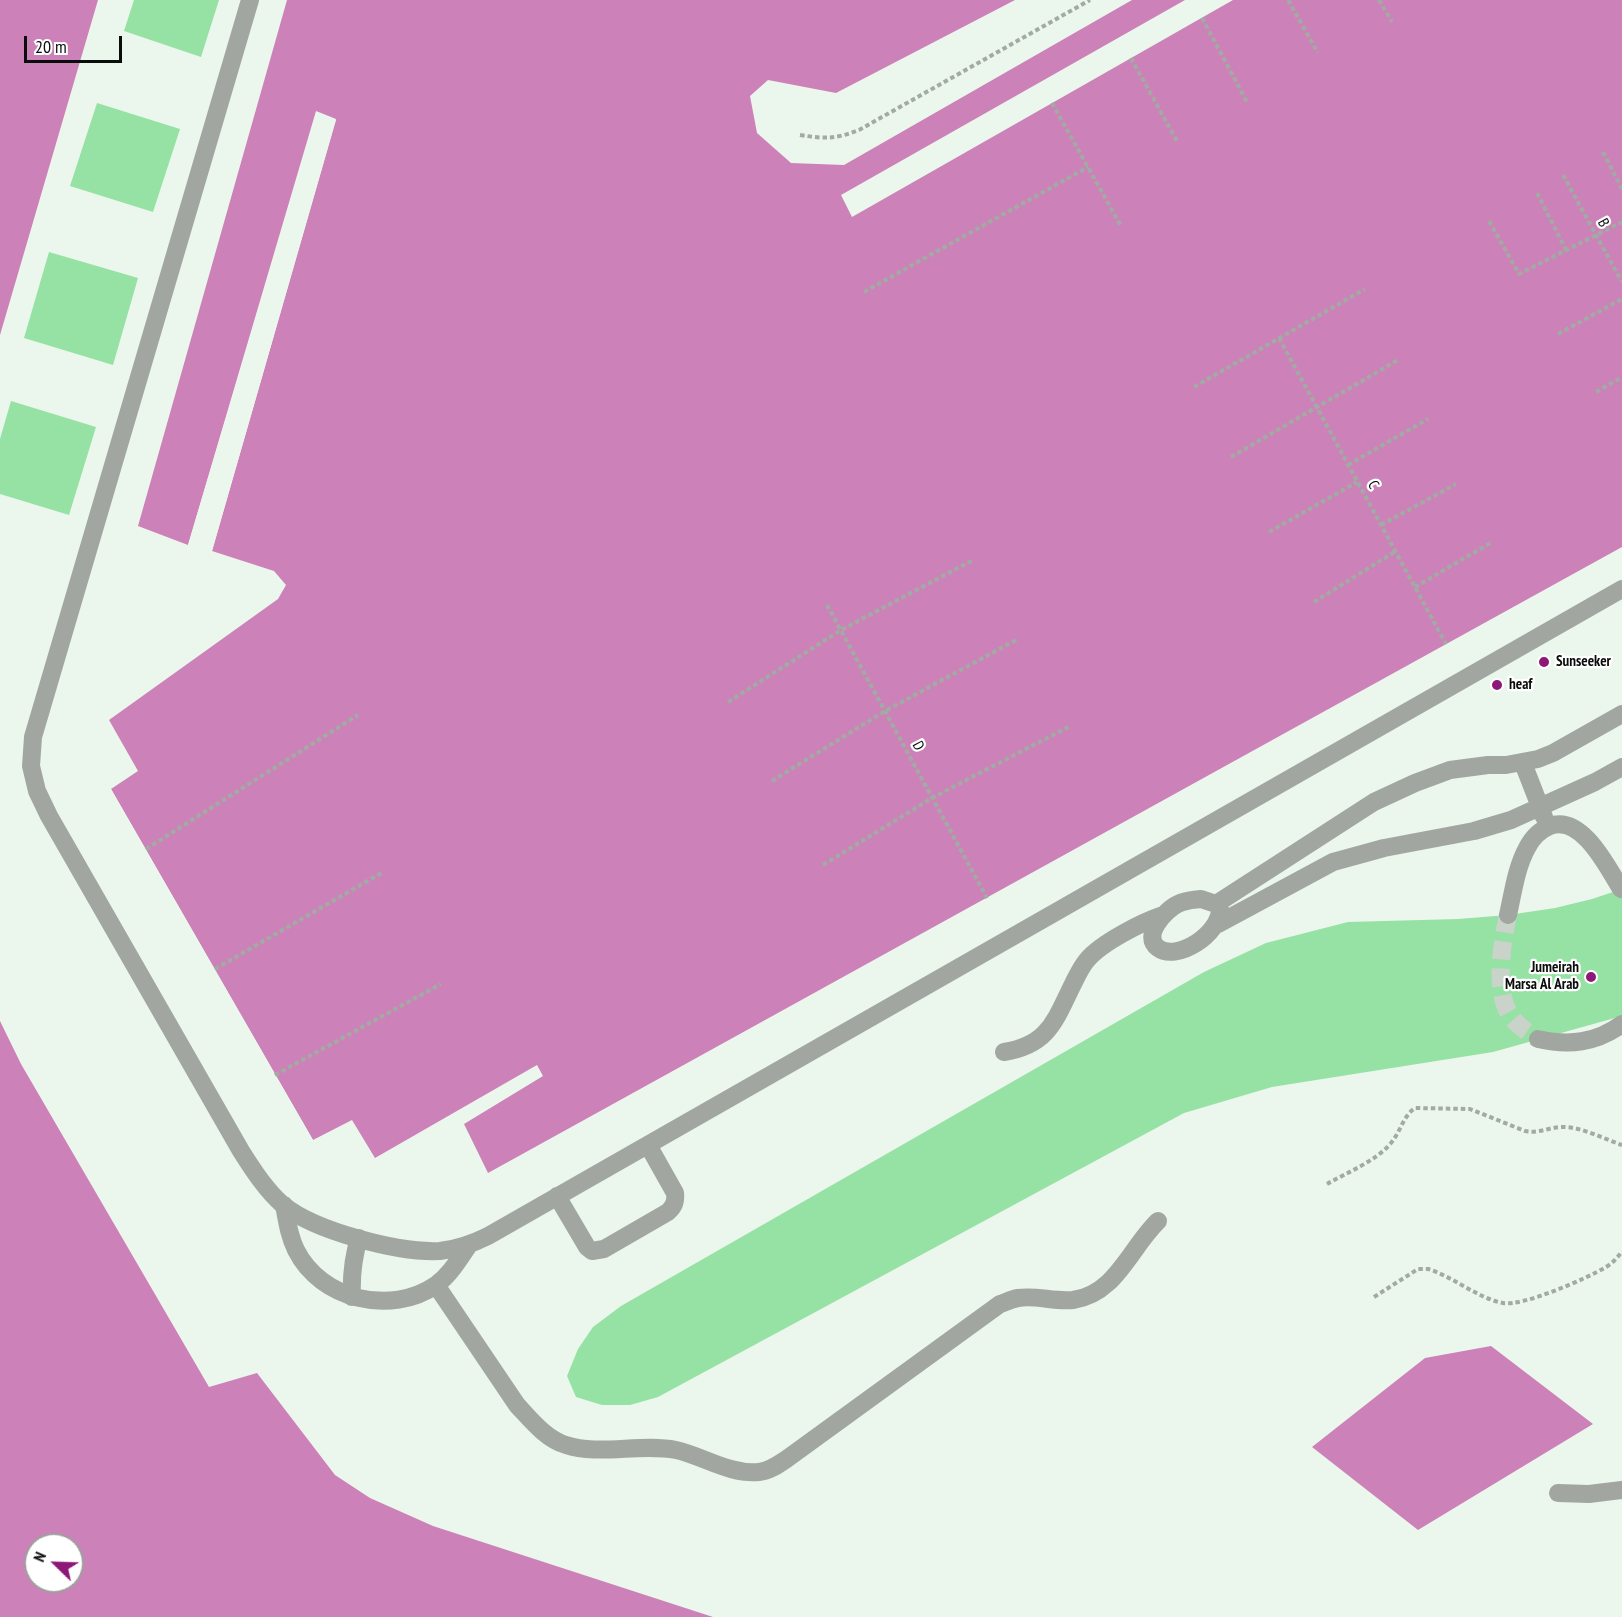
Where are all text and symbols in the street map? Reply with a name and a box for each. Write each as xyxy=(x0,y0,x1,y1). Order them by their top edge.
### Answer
scale bar xyxy=(27,24,124,62)
text: 20 m xyxy=(35,35,67,58)
street label: B xyxy=(1593,216,1613,230)
street label: C xyxy=(1363,478,1383,492)
place label: Sunseeker xyxy=(1556,653,1611,671)
marker: Sunseeker xyxy=(1537,655,1551,669)
place label: heaf xyxy=(1509,676,1532,694)
marker: heaf xyxy=(1490,678,1504,692)
street label: D xyxy=(908,738,928,754)
place label: Jumeirah Marsa Al Arab xyxy=(1505,959,1579,994)
marker: Jumeirah Marsa Al Arab xyxy=(1584,970,1598,984)
north arrow xyxy=(24,1533,84,1593)
text: N xyxy=(28,1549,50,1565)

